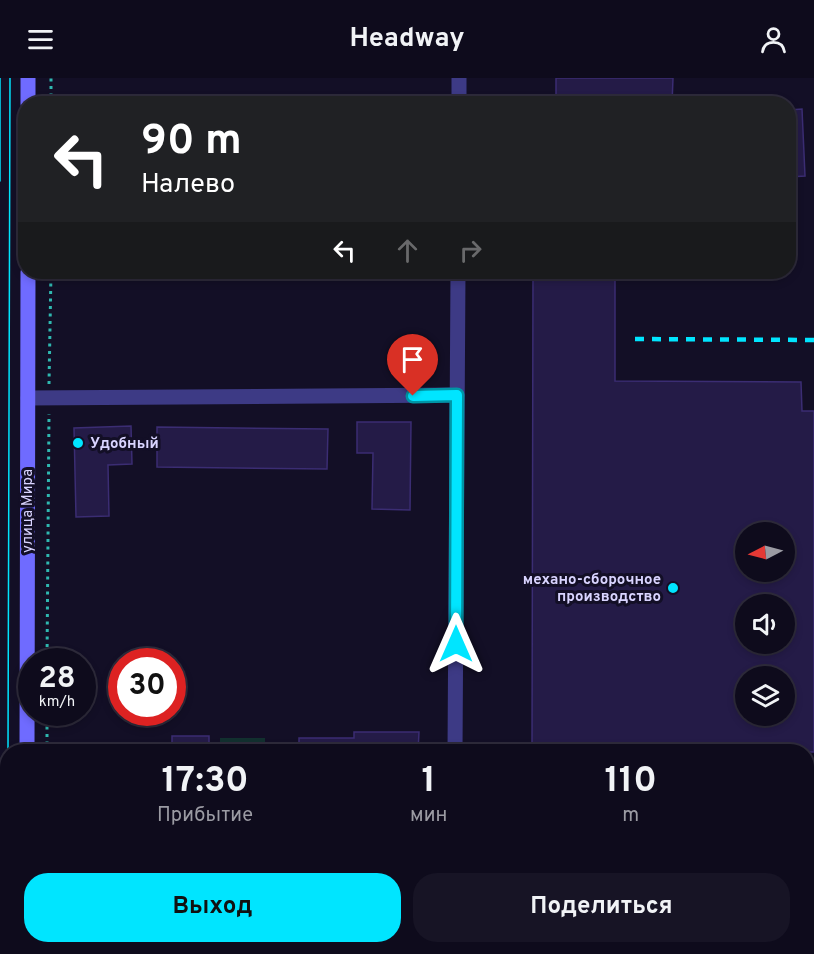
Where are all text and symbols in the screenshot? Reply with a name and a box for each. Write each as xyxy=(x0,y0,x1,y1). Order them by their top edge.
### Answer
text: Headway xyxy=(349,22,465,56)
icon: menu xyxy=(24,23,57,56)
icon: person xyxy=(757,23,790,56)
text: 90 m xyxy=(141,116,242,169)
icon: left xyxy=(42,120,120,198)
text: Налево xyxy=(141,168,235,202)
icon: left xyxy=(328,234,361,267)
icon: ahead xyxy=(391,234,424,267)
icon: right xyxy=(454,234,487,267)
pin xyxy=(387,334,438,396)
icon: arrive xyxy=(396,343,429,376)
place label: Удобный xyxy=(90,435,159,454)
marker: Удобный xyxy=(71,436,85,450)
street label: улица Мира xyxy=(19,469,38,553)
north arrow xyxy=(735,522,795,582)
map controls xyxy=(735,522,795,726)
place label: механо-сборочное производство xyxy=(523,571,661,607)
marker: механо-сборочное производство xyxy=(666,581,680,595)
button: sound xyxy=(735,594,795,654)
position arrow xyxy=(424,612,488,676)
speed limit sign: 30 xyxy=(108,648,186,726)
text: 28 xyxy=(38,661,76,698)
button: layers xyxy=(735,666,795,726)
text: km/h xyxy=(39,693,75,712)
text: 17:30 xyxy=(161,759,249,805)
text: 1 xyxy=(422,759,436,805)
text: 110 xyxy=(604,759,657,805)
text: Прибытие xyxy=(157,803,253,829)
text: мин xyxy=(410,803,447,829)
text: m xyxy=(622,803,639,829)
button: Выход xyxy=(24,873,401,942)
button: Поделиться xyxy=(413,873,790,942)

